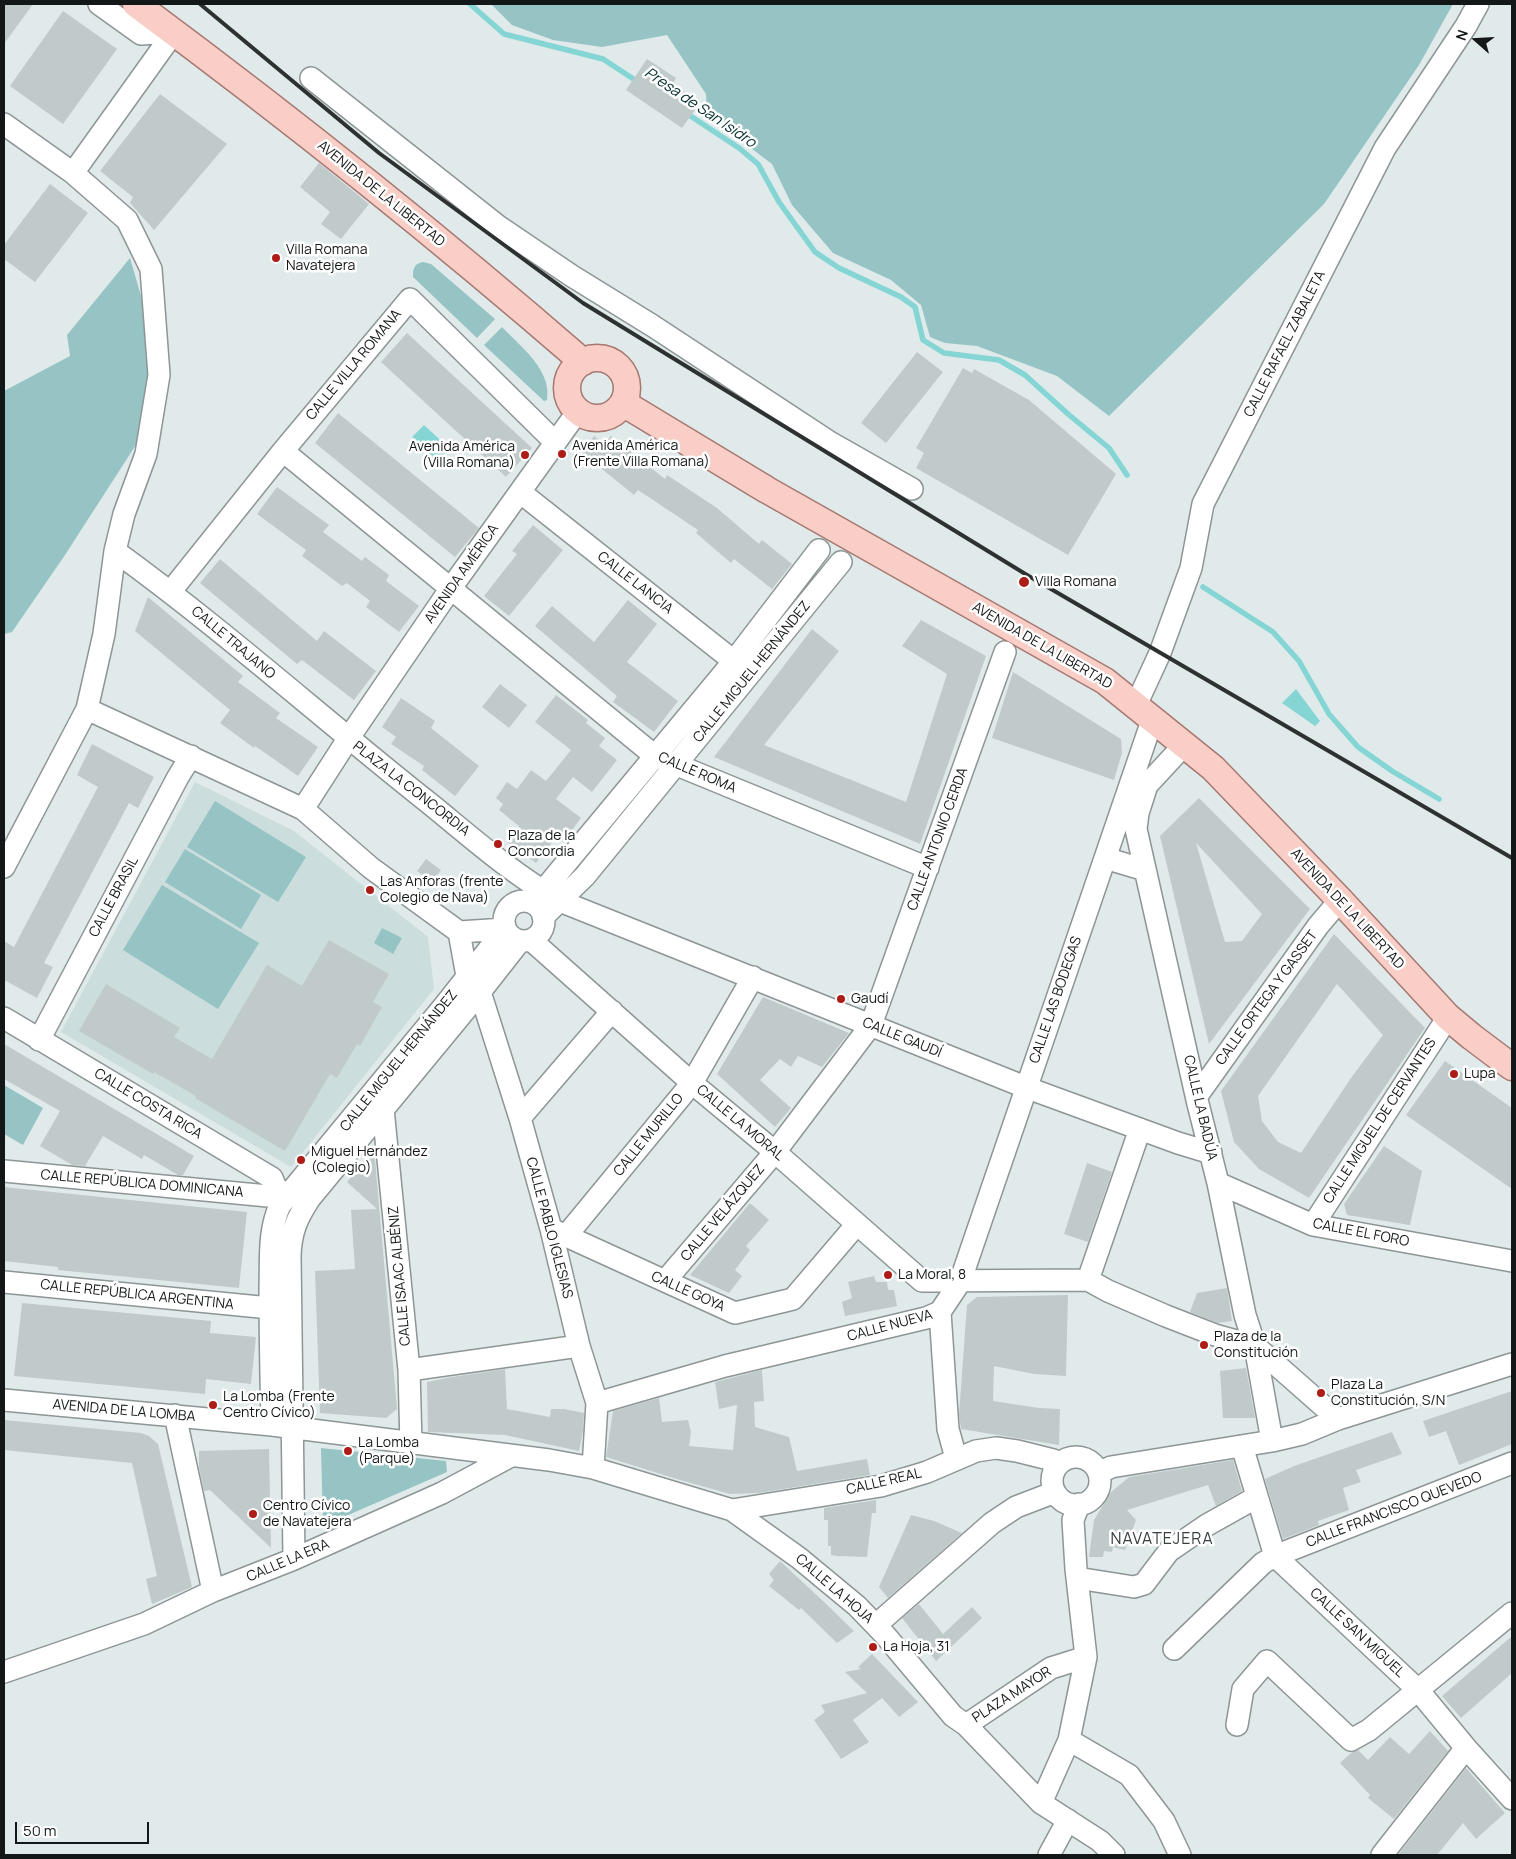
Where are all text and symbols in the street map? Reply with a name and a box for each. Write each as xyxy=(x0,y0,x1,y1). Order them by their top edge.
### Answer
north arrow xyxy=(1451,15,1501,65)
text: N xyxy=(1451,27,1472,43)
water label: Presa de San Isidro xyxy=(641,64,759,152)
street label: AVENIDA DE LA LIBERTAD xyxy=(314,137,448,251)
place label: Villa Romana Navatejera xyxy=(286,242,367,274)
marker: Villa Romana Navatejera xyxy=(270,252,282,264)
street label: CALLE RAFAEL ZABALETA xyxy=(1241,268,1329,420)
street label: CALLE VILLA ROMANA xyxy=(303,306,405,424)
place label: Avenida América (Frente Villa Romana) xyxy=(572,438,710,471)
place label: Avenida América (Villa Romana) xyxy=(409,439,515,472)
marker: Avenida América (Frente Villa Romana) xyxy=(556,448,568,460)
marker: Avenida América (Villa Romana) xyxy=(519,449,531,461)
street label: AVENIDA AMÉRICA xyxy=(421,521,503,627)
street label: CALLE LANCIA xyxy=(594,548,676,618)
place label: Villa Romana xyxy=(1035,574,1116,590)
marker: Villa Romana xyxy=(1017,575,1031,589)
street label: CALLE MIGUEL HERNÁNDEZ xyxy=(690,598,814,746)
street label: AVENIDA DE LA LIBERTAD xyxy=(969,599,1115,693)
street label: CALLE TRAJANO xyxy=(188,603,278,683)
street label: PLAZA LA CONCORDIA xyxy=(349,738,473,840)
street label: CALLE ROMA xyxy=(655,749,739,797)
street label: CALLE ANTONIO CERDA xyxy=(904,765,972,913)
place label: Plaza de la Concordia xyxy=(508,828,575,860)
marker: Plaza de la Concordia xyxy=(492,838,504,850)
street label: AVENIDA DE LA LIBERTAD xyxy=(1287,845,1407,973)
street label: CALLE BRASIL xyxy=(86,854,142,940)
place label: Las Anforas (frente Colegio de Nava) xyxy=(380,874,504,906)
marker: Las Anforas (frente Colegio de Nava) xyxy=(364,884,376,896)
street label: CALLE ORTEGA Y GASSET xyxy=(1212,927,1322,1069)
street label: CALLE LAS BODEGAS xyxy=(1026,934,1086,1066)
street label: CALLE MIGUEL HERNÁNDEZ xyxy=(337,987,461,1135)
place label: Gaudí xyxy=(851,991,889,1007)
marker: Gaudí xyxy=(835,993,847,1005)
street label: CALLE GAUDÍ xyxy=(860,1014,944,1062)
street label: CALLE MIGUEL DE CERVANTES xyxy=(1320,1035,1440,1207)
street label: CALLE LA BADÚA xyxy=(1180,1054,1220,1162)
street label: CALLE COSTA RICA xyxy=(91,1065,205,1143)
place label: Lupa xyxy=(1464,1066,1496,1082)
marker: Lupa xyxy=(1448,1068,1460,1080)
street label: CALLE LA MORAL xyxy=(693,1081,787,1165)
street label: CALLE MURILLO xyxy=(611,1090,687,1180)
place label: Miguel Hernández (Colegio) xyxy=(311,1144,428,1176)
marker: Miguel Hernández (Colegio) xyxy=(295,1154,307,1166)
street label: CALLE PABLO IGLESIAS xyxy=(522,1155,576,1301)
street label: CALLE VELÁZQUEZ xyxy=(678,1161,768,1265)
street label: CALLE REPÚBLICA DOMINICANA xyxy=(40,1167,244,1201)
street label: CALLE ISAAC ALBÉNIZ xyxy=(386,1205,414,1347)
street label: CALLE EL FORO xyxy=(1311,1215,1411,1251)
place label: La Moral, 8 xyxy=(898,1267,966,1283)
street label: CALLE GOYA xyxy=(649,1268,727,1316)
marker: La Moral, 8 xyxy=(882,1269,894,1281)
street label: CALLE REPÚBLICA ARGENTINA xyxy=(39,1276,235,1314)
street label: CALLE NUEVA xyxy=(846,1307,934,1345)
place label: Plaza de la Constitución xyxy=(1214,1329,1298,1361)
marker: Plaza de la Constitución xyxy=(1198,1339,1210,1351)
place label: Plaza La Constitución, S/N xyxy=(1331,1377,1445,1410)
marker: Plaza La Constitución, S/N xyxy=(1315,1387,1327,1399)
place label: La Lomba (Frente Centro Cívico) xyxy=(223,1389,335,1421)
street label: AVENIDA DE LA LOMBA xyxy=(52,1396,196,1426)
marker: La Lomba (Frente Centro Cívico) xyxy=(207,1399,219,1411)
place label: La Lomba (Parque) xyxy=(358,1435,419,1468)
marker: La Lomba (Parque) xyxy=(342,1445,354,1457)
street label: CALLE REAL xyxy=(845,1465,923,1499)
street label: CALLE FRANCISCO QUEVEDO xyxy=(1304,1469,1484,1551)
place label: Centro Cívico de Navatejera xyxy=(263,1498,352,1530)
marker: Centro Cívico de Navatejera xyxy=(247,1508,259,1520)
district label: NAVATEJERA xyxy=(1109,1530,1215,1550)
street label: CALLE LA ERA xyxy=(244,1536,332,1586)
street label: CALLE LA HOJA xyxy=(792,1551,876,1627)
street label: CALLE SAN MIGUEL xyxy=(1306,1585,1408,1681)
place label: La Hoja, 31 xyxy=(883,1639,950,1655)
marker: La Hoja, 31 xyxy=(867,1641,879,1653)
street label: PLAZA MAYOR xyxy=(969,1663,1055,1727)
scale bar xyxy=(18,1812,151,1844)
text: 50 m xyxy=(23,1820,57,1841)

